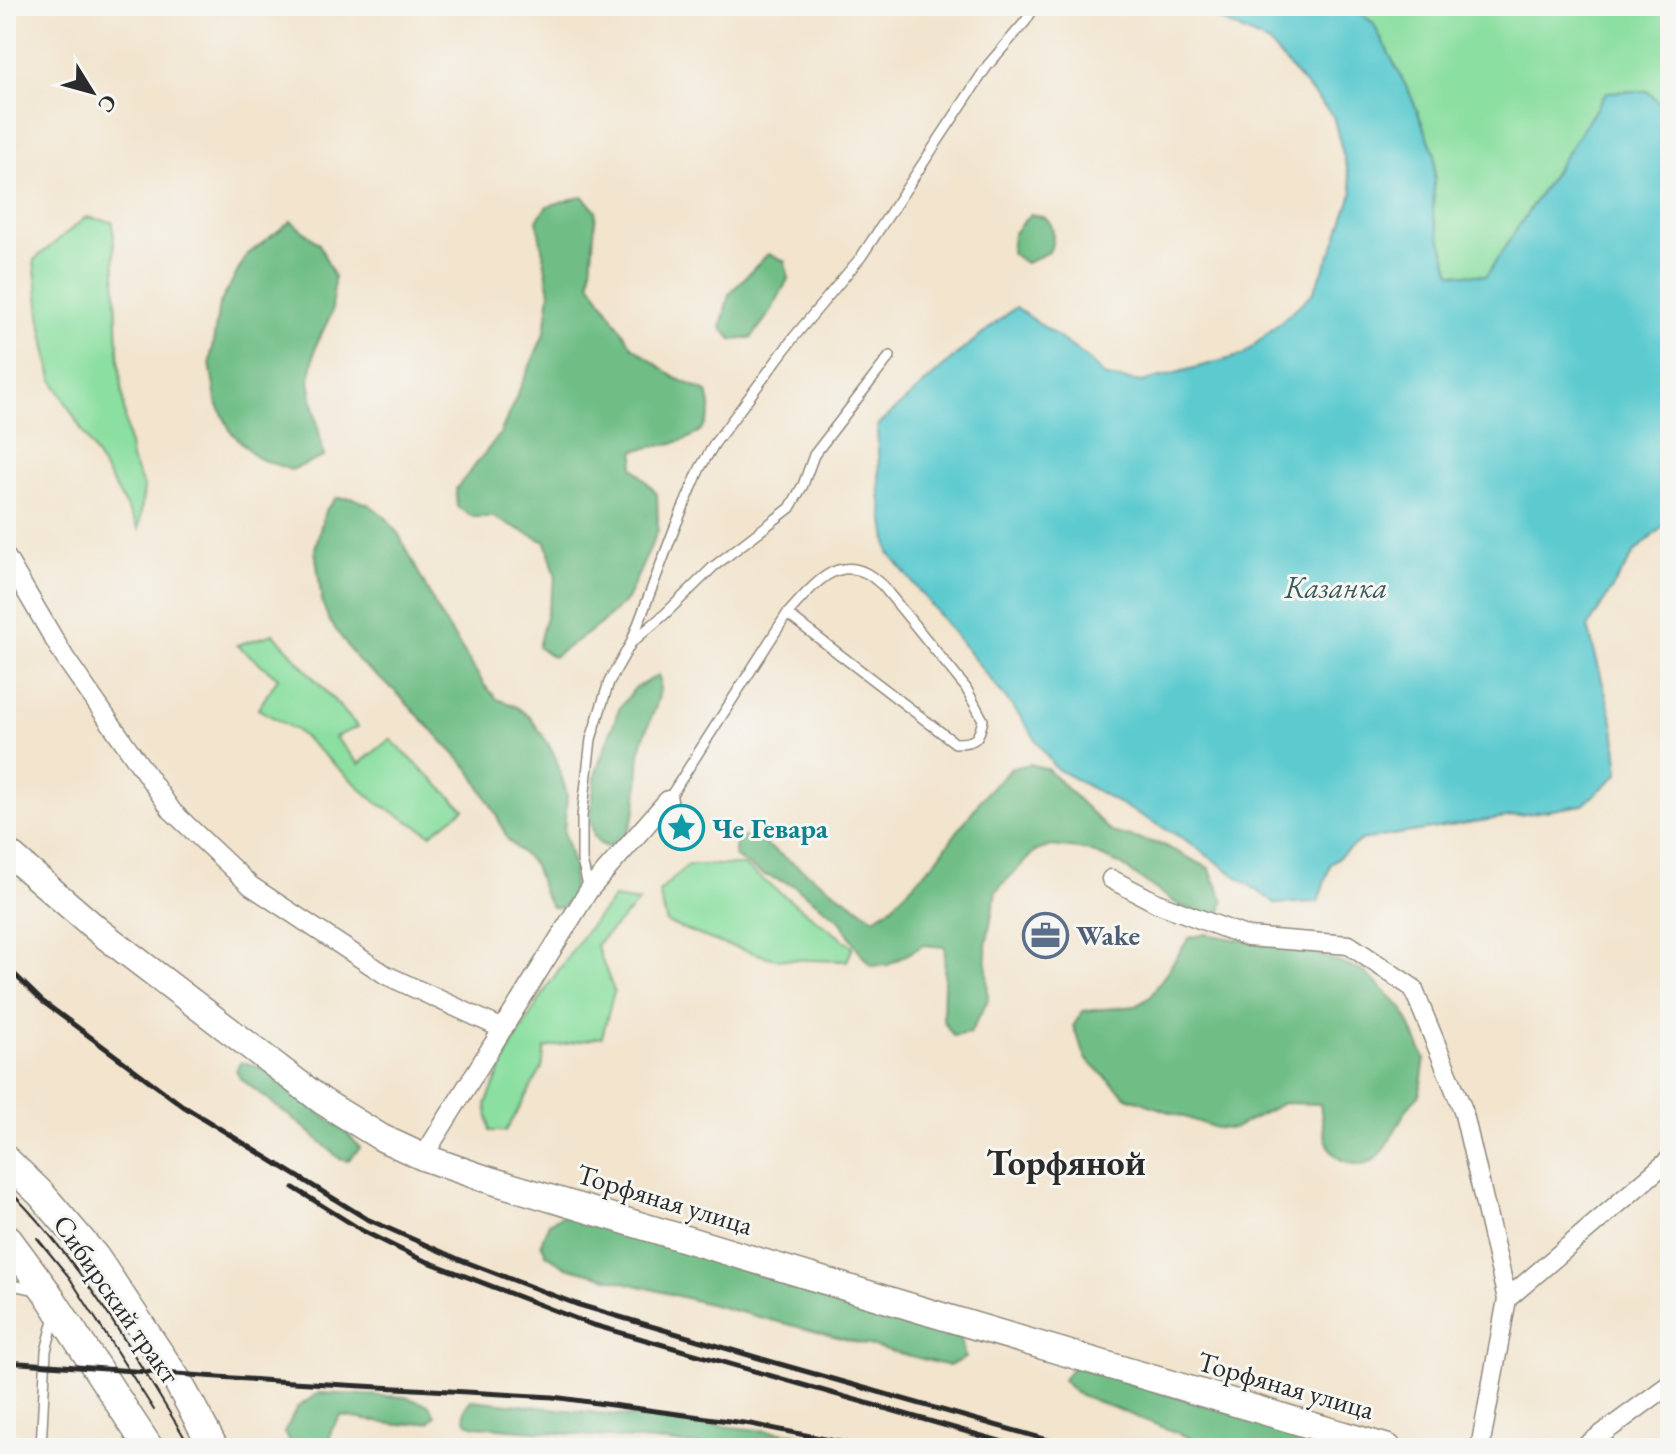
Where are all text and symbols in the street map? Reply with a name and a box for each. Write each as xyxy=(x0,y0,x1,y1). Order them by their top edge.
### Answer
north arrow xyxy=(52,52,132,132)
text: С xyxy=(91,89,124,119)
water label: Казанка xyxy=(1283,568,1388,607)
place icon: Че Гевара xyxy=(657,804,705,852)
place label: Че Гевара xyxy=(712,810,829,846)
office icon: Wake xyxy=(1021,911,1069,959)
place label: Wake xyxy=(1076,917,1140,953)
district label: Торфяной xyxy=(986,1139,1146,1186)
street label: Торфяная улица xyxy=(573,1155,758,1243)
street label: Сибирский тракт xyxy=(45,1207,189,1391)
street label: Торфяная улица xyxy=(1194,1343,1379,1428)

